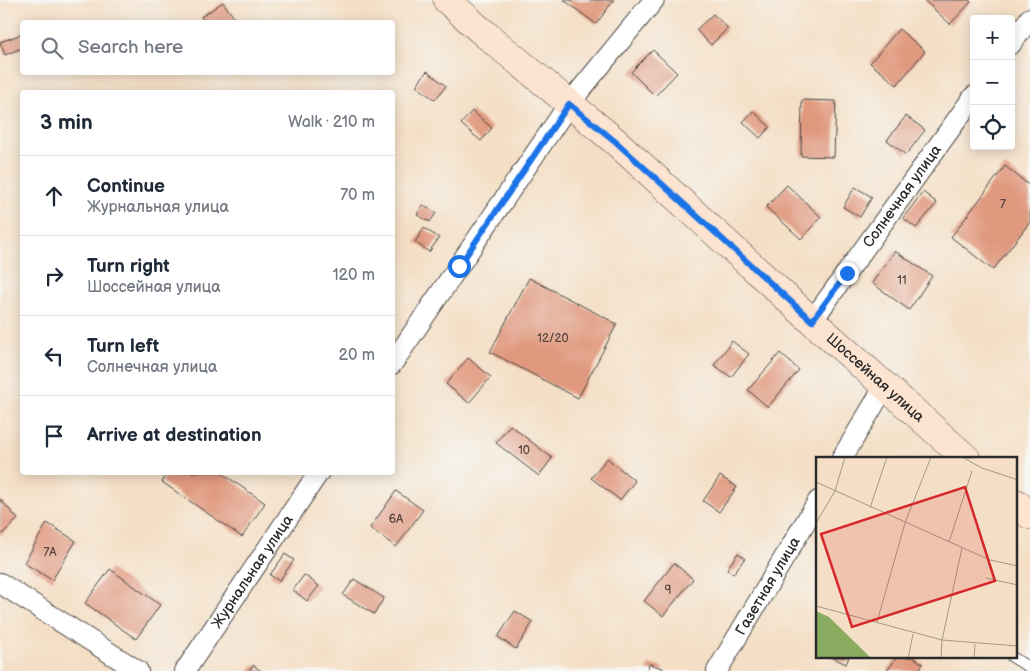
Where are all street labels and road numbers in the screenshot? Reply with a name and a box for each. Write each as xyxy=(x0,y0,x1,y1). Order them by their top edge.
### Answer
street label: Солнечная улица xyxy=(859,141,945,251)
street label: Шоссейная улица xyxy=(822,329,929,426)
street label: Журнальная улица xyxy=(207,511,297,632)
street label: Газетная улица xyxy=(731,533,804,638)

